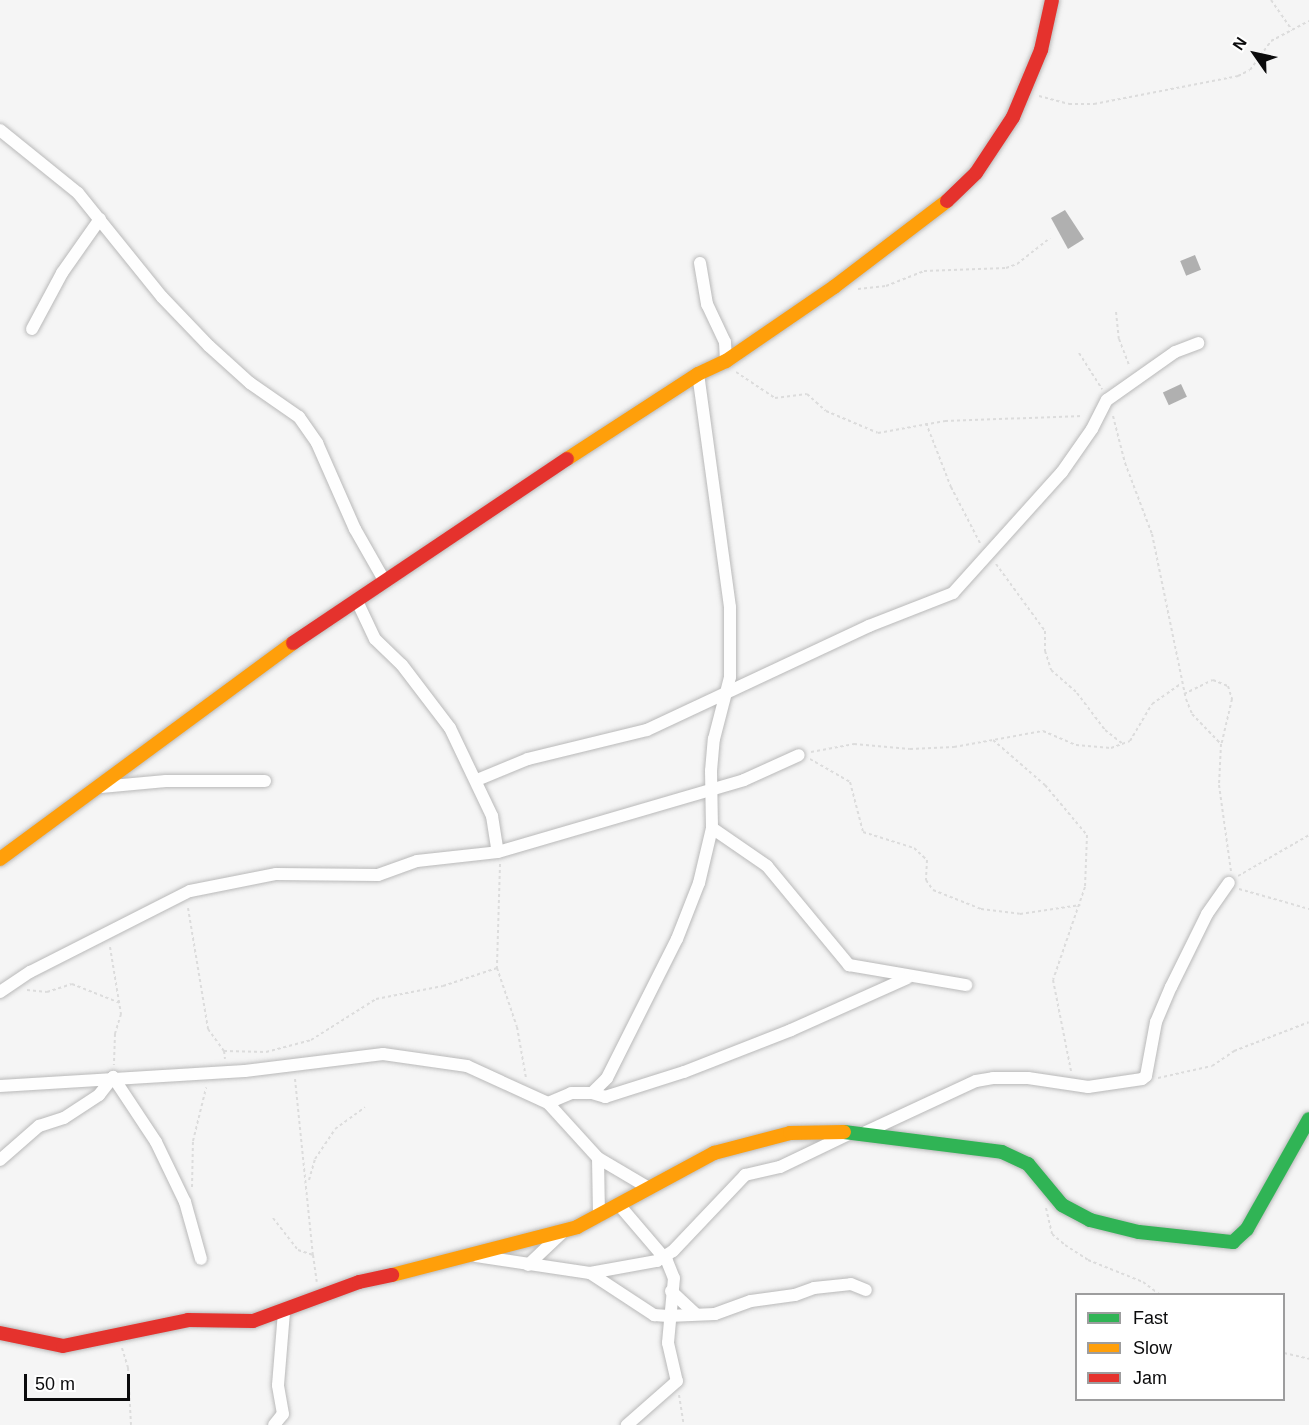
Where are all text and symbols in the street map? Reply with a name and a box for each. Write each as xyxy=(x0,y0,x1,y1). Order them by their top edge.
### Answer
north arrow xyxy=(1225,24,1285,84)
text: N xyxy=(1229,34,1250,53)
legend xyxy=(1075,1293,1285,1401)
text: Fast xyxy=(1133,1308,1168,1328)
text: Slow xyxy=(1133,1338,1172,1358)
scale bar xyxy=(27,1362,134,1400)
text: Jam xyxy=(1133,1368,1167,1388)
text: 50 m xyxy=(35,1374,75,1394)

